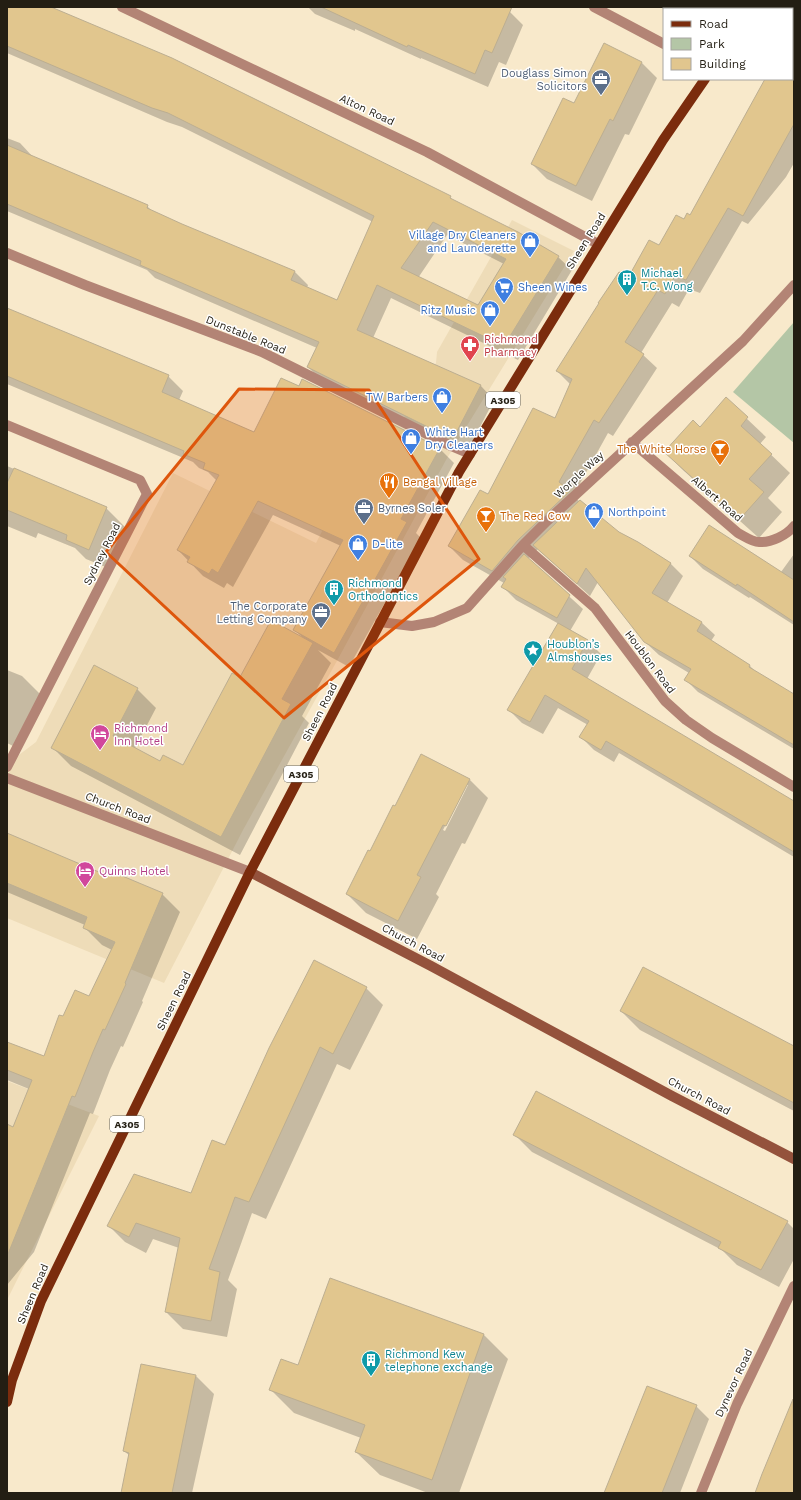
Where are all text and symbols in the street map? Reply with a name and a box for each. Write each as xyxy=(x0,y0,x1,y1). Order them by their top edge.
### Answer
legend xyxy=(663,8,793,80)
text: Road xyxy=(699,17,728,31)
text: Park xyxy=(699,37,725,51)
text: Building xyxy=(699,57,746,71)
place label: Douglass Simon Solicitors xyxy=(501,67,587,93)
office icon: Douglass Simon Solicitors xyxy=(590,68,612,96)
street label: Alton Road xyxy=(338,92,396,128)
street label: Sheen Road xyxy=(564,210,608,272)
place label: Village Dry Cleaners and Launderette xyxy=(409,229,516,255)
shop icon: Village Dry Cleaners and Launderette xyxy=(519,230,541,258)
place label: Michael T.C. Wong xyxy=(641,267,693,293)
building icon: Michael T.C. Wong xyxy=(616,268,638,296)
supermarket icon: Sheen Wines xyxy=(493,276,515,304)
place label: Sheen Wines xyxy=(518,281,588,294)
shop icon: Ritz Music xyxy=(479,299,501,327)
place label: Ritz Music xyxy=(421,304,476,317)
street label: Dunstable Road xyxy=(204,313,288,357)
place label: Richmond Pharmacy xyxy=(484,333,538,359)
pharmacy icon: Richmond Pharmacy xyxy=(459,334,481,362)
shop icon: TW Barbers xyxy=(431,386,453,414)
place label: TW Barbers xyxy=(366,391,428,404)
road number: A305 xyxy=(486,392,520,408)
place label: White Hart Dry Cleaners xyxy=(425,426,493,452)
shop icon: White Hart Dry Cleaners xyxy=(400,427,422,455)
bar icon: The White Horse xyxy=(709,438,731,466)
place label: The White Horse xyxy=(617,443,706,456)
street label: Worple Way xyxy=(551,449,607,501)
restaurant icon: Bengal Village xyxy=(378,471,400,499)
street label: Albert Road xyxy=(689,473,745,525)
place label: Bengal Village xyxy=(403,476,477,489)
office icon: Byrnes Soler xyxy=(353,497,375,525)
shop icon: Northpoint xyxy=(583,501,605,529)
place label: Byrnes Soler xyxy=(378,502,446,515)
bar icon: The Red Cow xyxy=(475,505,497,533)
place label: Northpoint xyxy=(608,506,666,519)
place label: The Red Cow xyxy=(500,510,571,523)
street label: Sydney Road xyxy=(81,521,123,587)
shop icon: D-lite xyxy=(347,533,369,561)
place label: D-lite xyxy=(372,538,403,551)
place label: Richmond Orthodontics xyxy=(348,577,418,603)
building icon: Richmond Orthodontics xyxy=(323,578,345,606)
place label: The Corporate Letting Company xyxy=(216,600,307,626)
office icon: The Corporate Letting Company xyxy=(310,601,332,629)
street label: Houblon Road xyxy=(622,628,678,696)
place label: Houblon’s Almshouses xyxy=(547,638,612,664)
place icon: Houblon’s Almshouses xyxy=(522,639,544,667)
street label: Sheen Road xyxy=(300,681,340,743)
place label: Richmond Inn Hotel xyxy=(114,722,168,748)
hotel icon: Richmond Inn Hotel xyxy=(89,723,111,751)
road number: A305 xyxy=(284,766,318,782)
street label: Church Road xyxy=(83,790,153,826)
hotel icon: Quinns Hotel xyxy=(74,860,96,888)
place label: Quinns Hotel xyxy=(99,865,170,878)
street label: Church Road xyxy=(379,921,447,965)
street label: Sheen Road xyxy=(154,969,194,1033)
street label: Church Road xyxy=(665,1074,733,1118)
road number: A305 xyxy=(110,1116,144,1132)
street label: Sheen Road xyxy=(15,1262,51,1326)
street label: Dynevor Road xyxy=(713,1347,755,1419)
place label: Richmond Kew telephone exchange xyxy=(385,1348,493,1374)
building icon: Richmond Kew telephone exchange xyxy=(360,1349,382,1377)

